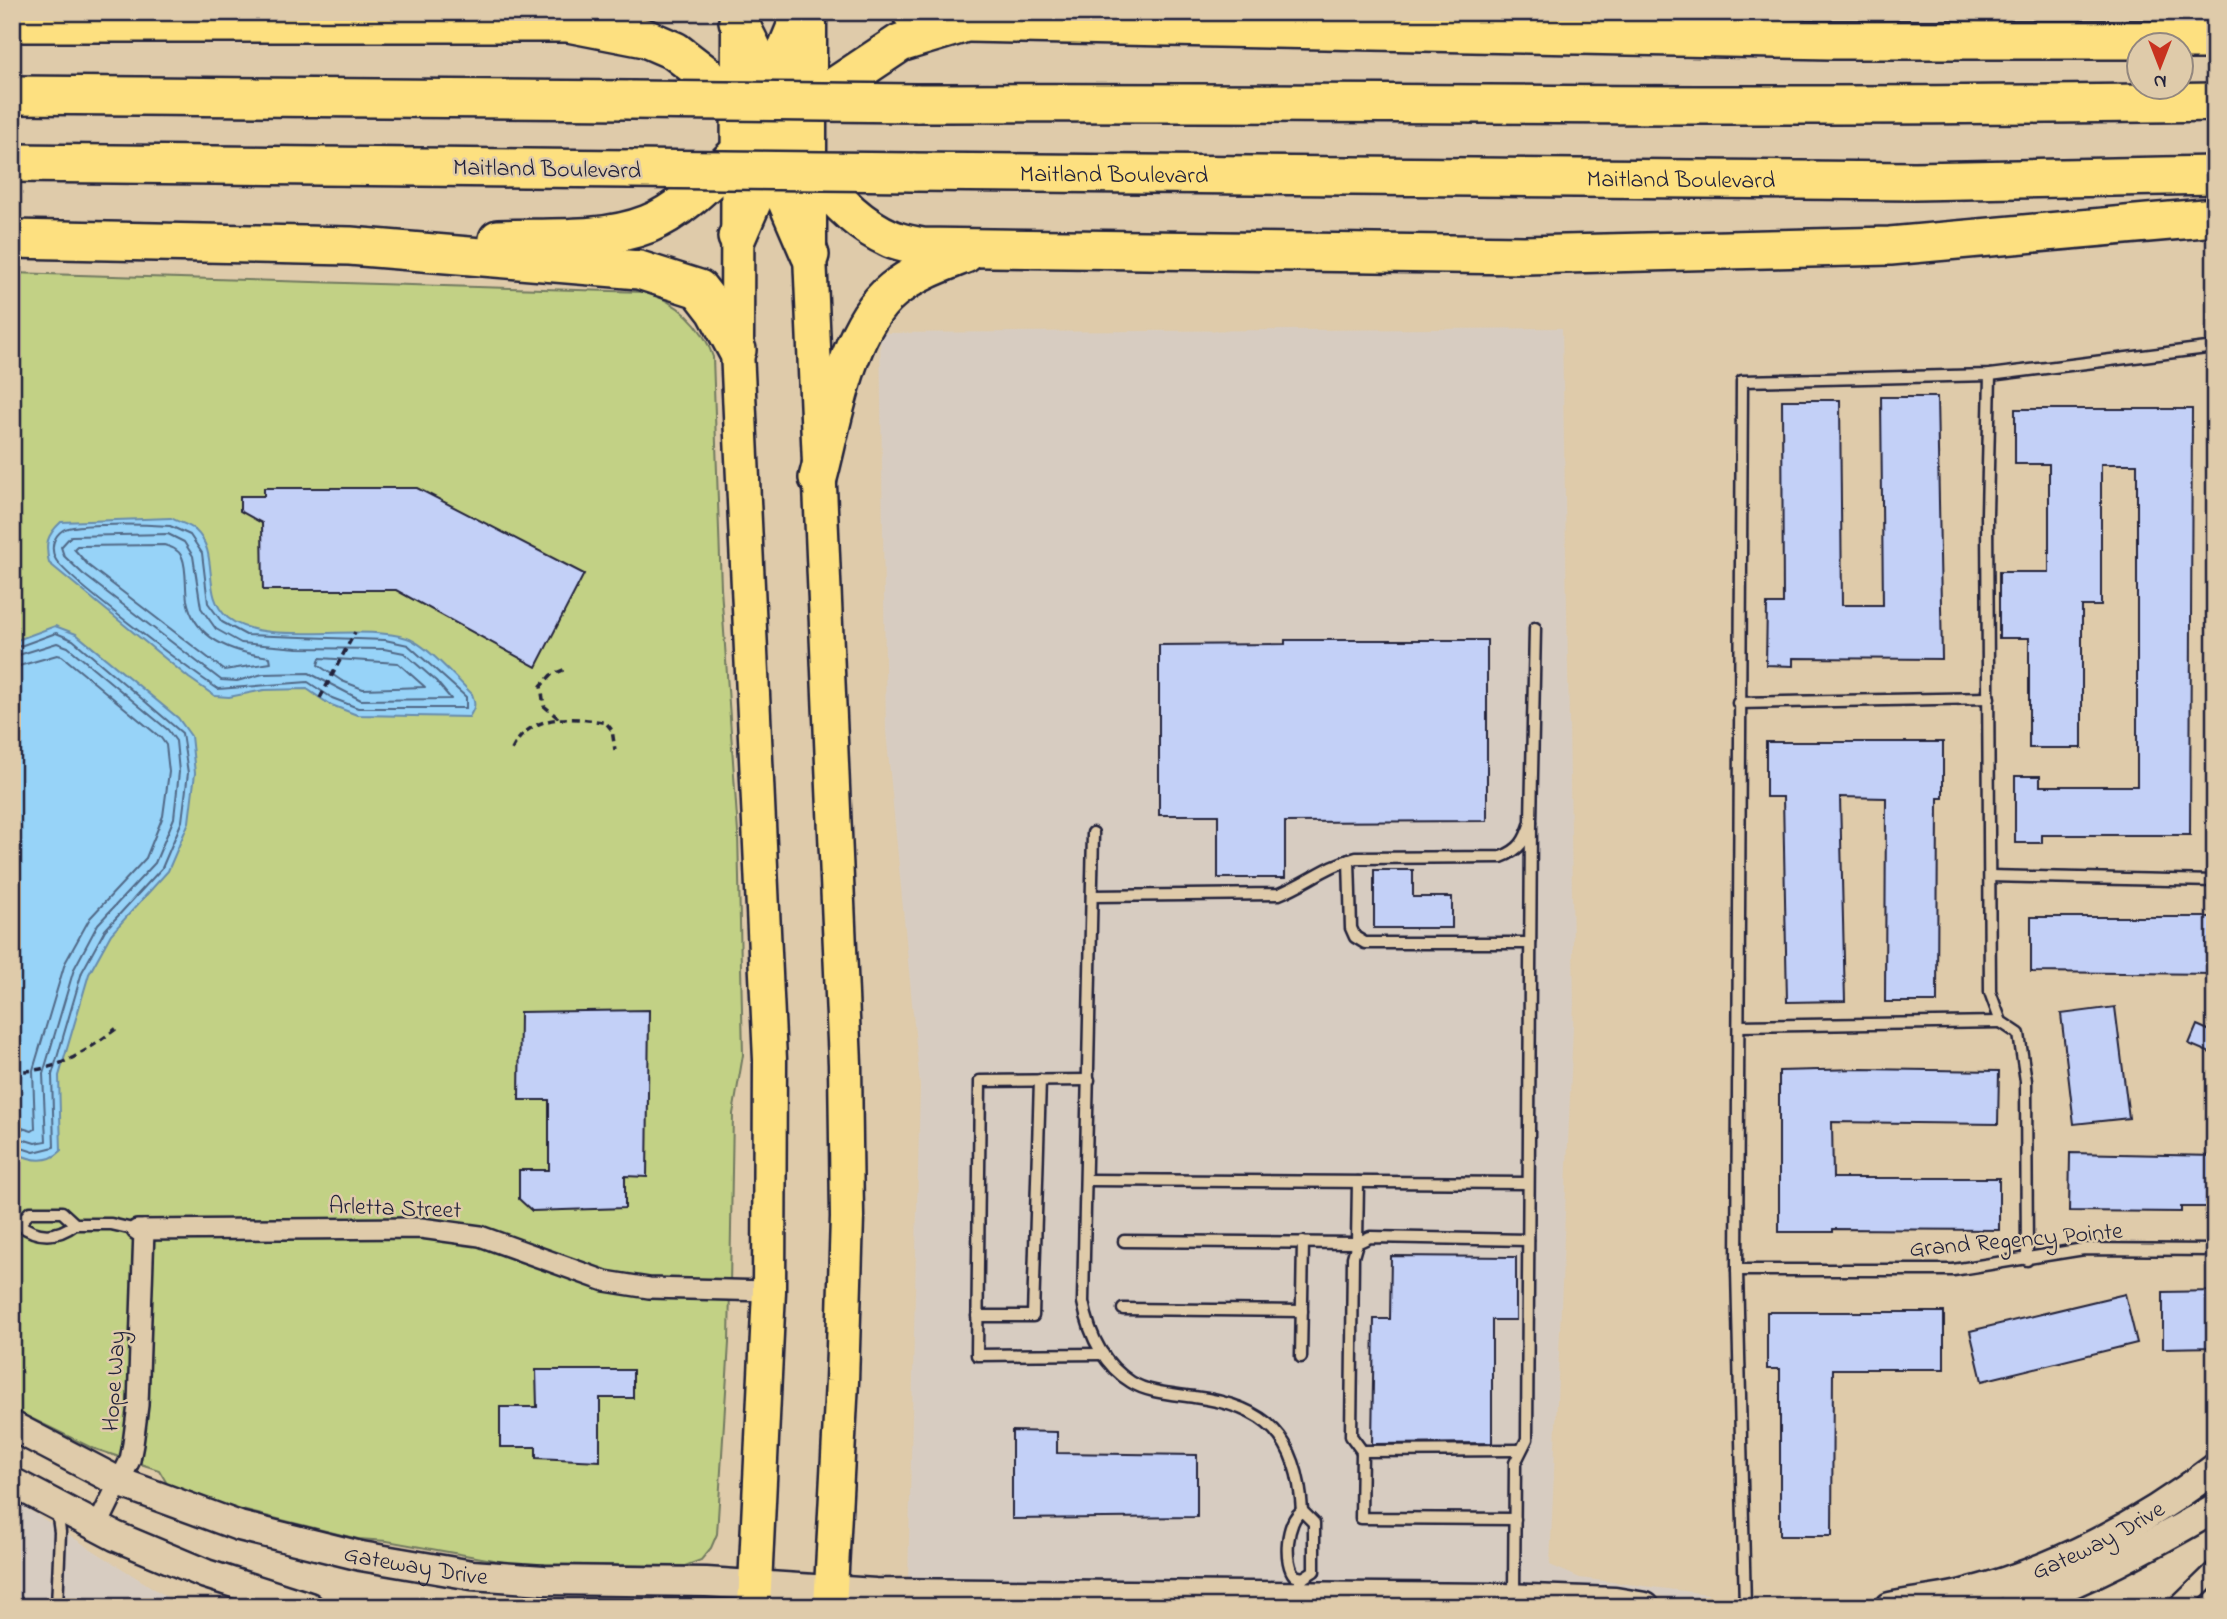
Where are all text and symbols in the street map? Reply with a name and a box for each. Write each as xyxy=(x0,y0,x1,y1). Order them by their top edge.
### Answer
north arrow xyxy=(2126,32,2196,102)
text: N xyxy=(2153,67,2166,94)
street label: Maitland Boulevard xyxy=(452,151,642,190)
street label: Maitland Boulevard xyxy=(1020,158,1209,195)
street label: Maitland Boulevard xyxy=(1586,163,1776,200)
street label: Arletta Street xyxy=(328,1190,462,1229)
street label: Grand Regency Pointe xyxy=(1908,1215,2125,1269)
street label: Hope Way xyxy=(95,1330,137,1433)
street label: Gateway Drive xyxy=(2027,1493,2173,1590)
street label: Gateway Drive xyxy=(340,1537,489,1596)

